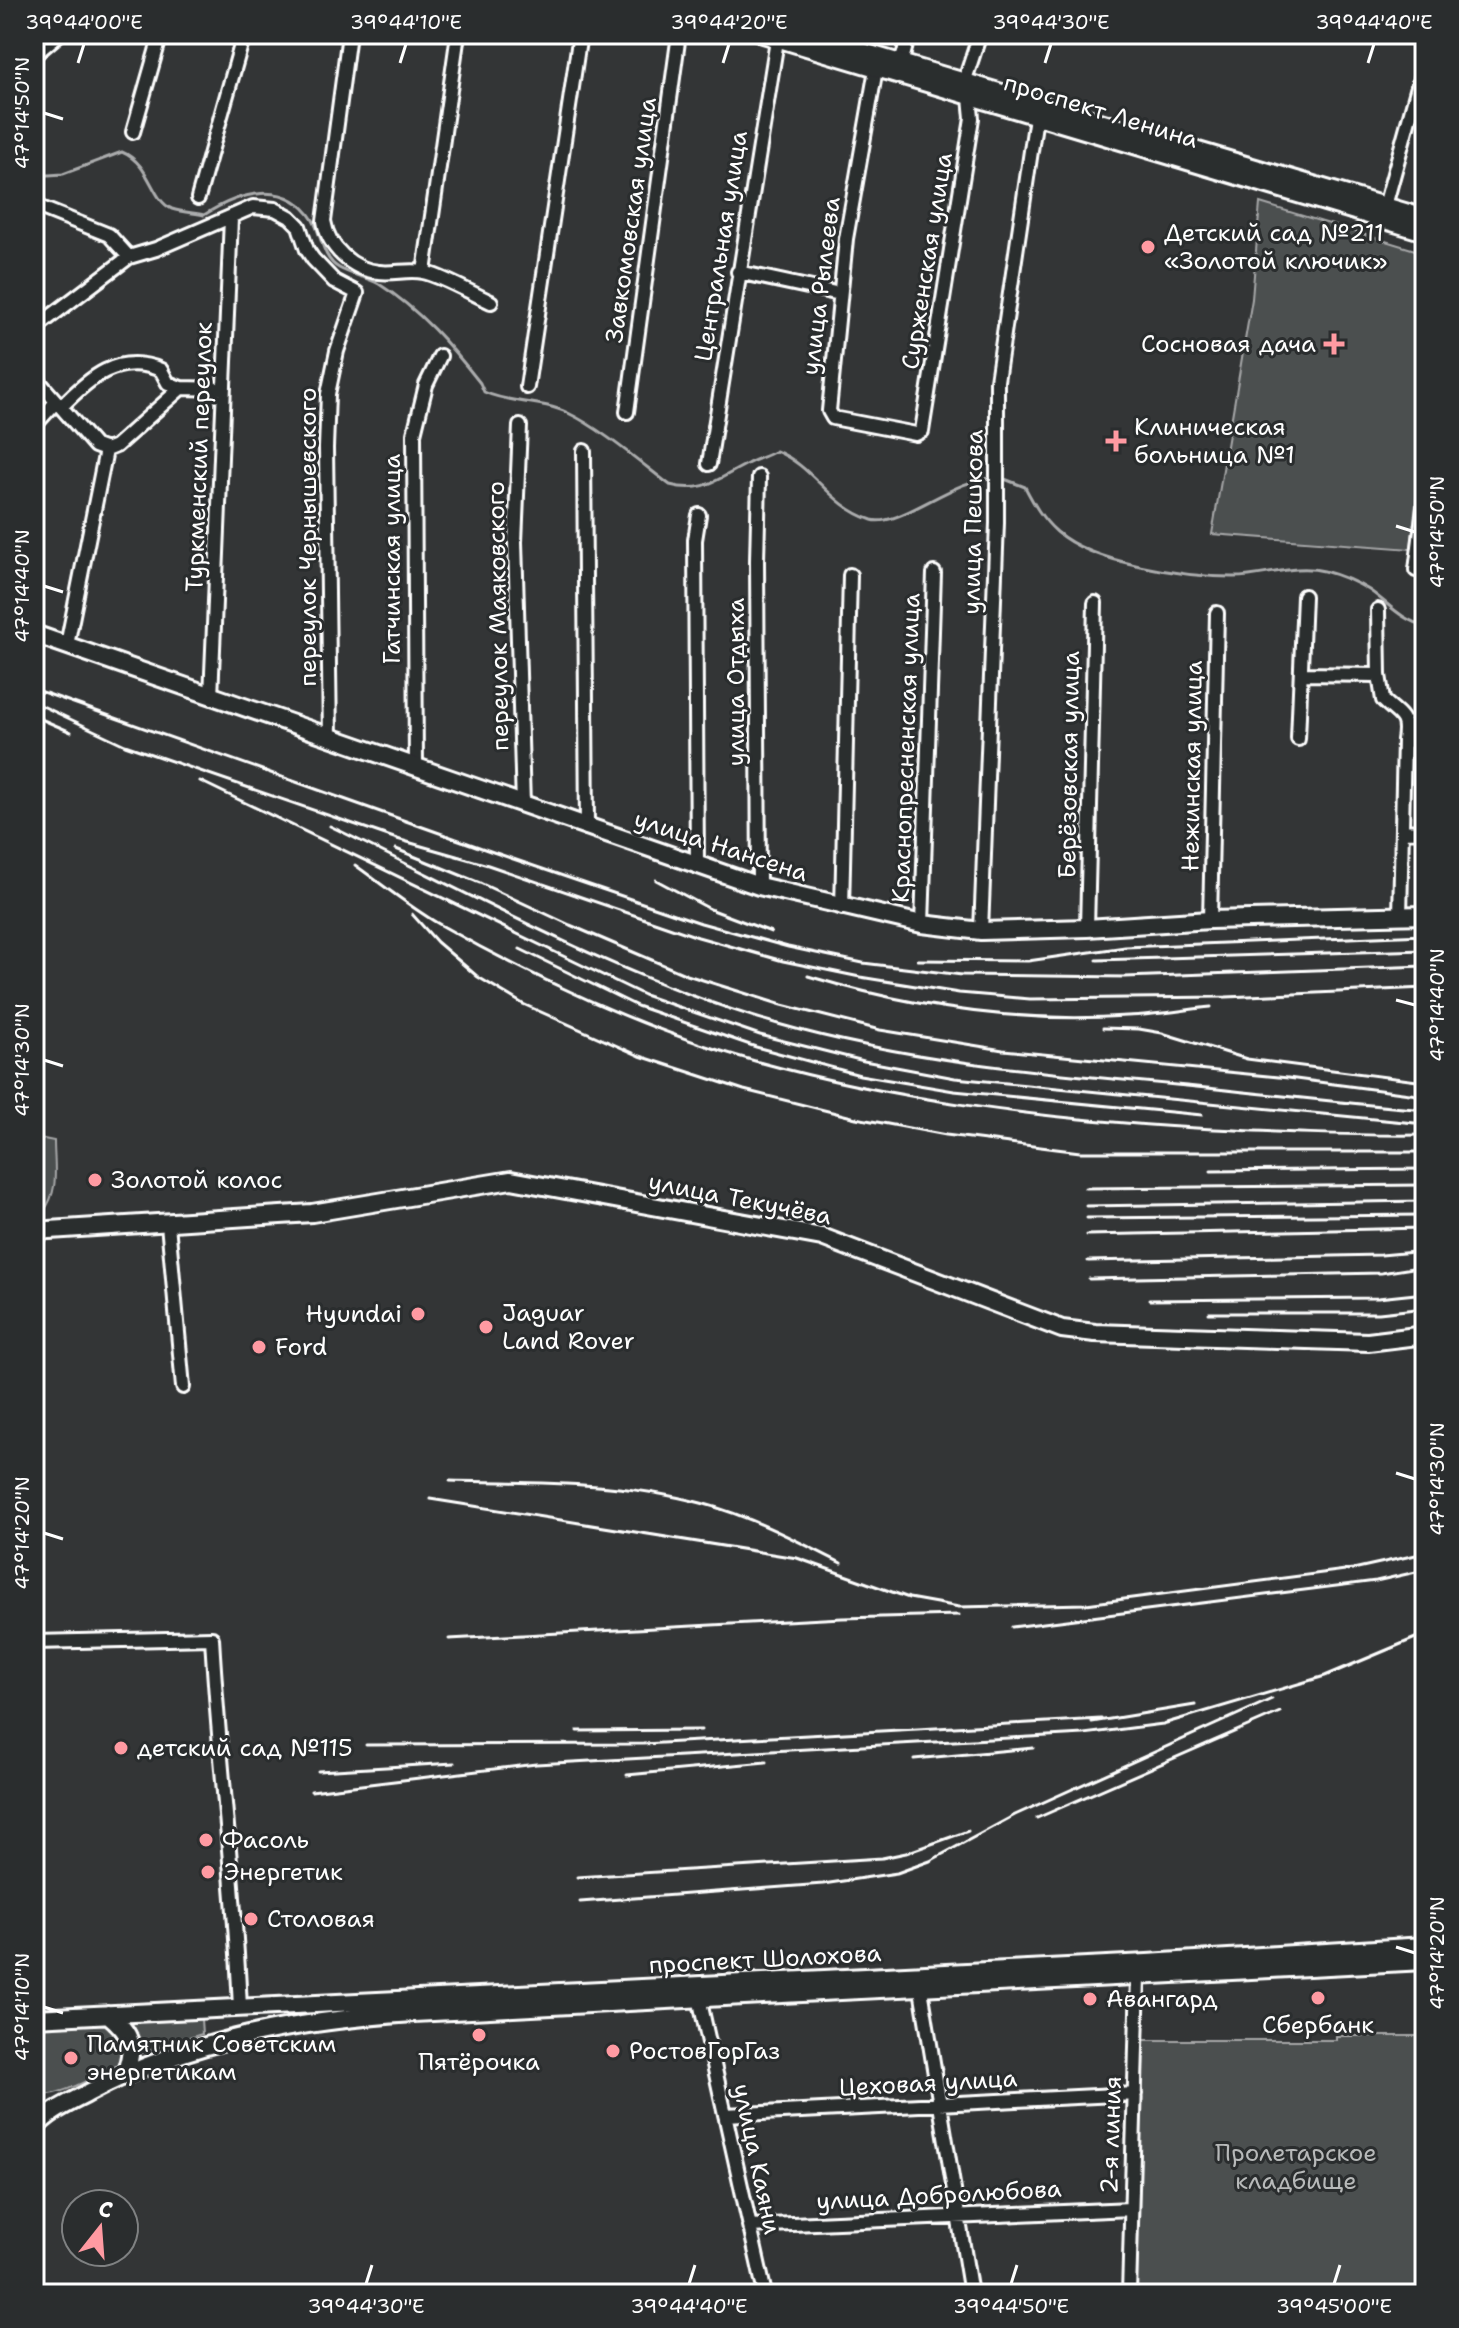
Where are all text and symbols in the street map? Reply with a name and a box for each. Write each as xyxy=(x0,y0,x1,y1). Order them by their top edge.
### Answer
text: 39°44'00"E xyxy=(25,9,143,35)
text: 39°44'10"E xyxy=(350,9,462,35)
text: 39°44'20"E xyxy=(671,9,787,35)
text: 39°44'30"E xyxy=(992,9,1110,35)
text: 39°44'40"E xyxy=(1315,9,1433,35)
text: 47°14'50"N xyxy=(9,57,35,169)
street label: проспект Ленина xyxy=(1000,66,1202,156)
street label: Завкомовская улица xyxy=(598,95,664,345)
street label: Центральная улица xyxy=(687,128,755,364)
street label: Сурженская улица xyxy=(894,150,960,372)
street label: улица Рылеева xyxy=(794,195,848,377)
place label: Детский сад №211 «Золотой ключик» xyxy=(1164,217,1388,277)
marker: Детский сад №211 «Золотой ключик» xyxy=(1139,238,1157,256)
street label: Туркменский переулок xyxy=(178,321,220,593)
place label: Сосновая дача xyxy=(1141,328,1316,360)
marker: Сосновая дача xyxy=(1323,333,1345,355)
street label: переулок Чернышевского xyxy=(292,388,324,686)
place label: Клиническая больница №1 xyxy=(1134,411,1295,471)
street label: улица Пешкова xyxy=(955,429,991,615)
marker: Клиническая больница №1 xyxy=(1105,430,1127,452)
street label: Гатчинская улица xyxy=(376,454,408,664)
text: 47°14'50"N xyxy=(1424,476,1450,588)
street label: переулок Маяковского xyxy=(480,481,516,751)
text: 47°14'40"N xyxy=(9,529,35,643)
street label: Краснопресненская улица xyxy=(885,592,927,904)
street label: улица Отдыха xyxy=(720,598,752,766)
street label: Берёзовская улица xyxy=(1051,651,1087,879)
street label: Нежинская улица xyxy=(1174,660,1210,872)
street label: улица Нансена xyxy=(630,803,812,889)
text: 47°14'40"N xyxy=(1424,948,1450,1062)
text: 47°14'30"N xyxy=(9,1003,35,1117)
place label: Золотой колос xyxy=(111,1164,283,1196)
street label: улица Текучёва xyxy=(646,1166,834,1232)
marker: Золотой колос xyxy=(86,1171,104,1189)
place label: Jaguar Land Rover xyxy=(502,1297,635,1357)
place label: Hyundai xyxy=(306,1298,402,1330)
marker: Hyundai xyxy=(409,1305,427,1323)
marker: Jaguar Land Rover xyxy=(477,1318,495,1336)
place label: Ford xyxy=(275,1331,327,1363)
marker: Ford xyxy=(250,1338,268,1356)
text: 47°14'30"N xyxy=(1424,1422,1450,1536)
text: 47°14'20"N xyxy=(9,1476,35,1590)
place label: детский сад №115 xyxy=(137,1732,353,1764)
marker: детский сад №115 xyxy=(112,1739,130,1757)
place label: Фасоль xyxy=(222,1824,309,1856)
marker: Фасоль xyxy=(197,1831,215,1849)
place label: Энергетик xyxy=(224,1856,343,1888)
marker: Энергетик xyxy=(199,1863,217,1881)
text: 47°14'20"N xyxy=(1424,1896,1450,2010)
place label: Столовая xyxy=(267,1903,375,1935)
marker: Столовая xyxy=(242,1910,260,1928)
street label: проспект Шолохова xyxy=(648,1937,882,1981)
text: 47°14'10"N xyxy=(9,1953,35,2061)
place label: Авангард xyxy=(1106,1983,1218,2015)
marker: Сбербанк xyxy=(1309,1989,1327,2007)
marker: Авангард xyxy=(1081,1990,1099,2008)
place label: Сбербанк xyxy=(1262,2009,1374,2041)
marker: Пятёрочка xyxy=(470,2026,488,2044)
place label: Памятник Советским энергетикам xyxy=(87,2028,336,2088)
place label: РостовГорГаз xyxy=(629,2035,780,2067)
marker: РостовГорГаз xyxy=(604,2042,622,2060)
place label: Пятёрочка xyxy=(418,2046,540,2078)
marker: Памятник Советским энергетикам xyxy=(62,2049,80,2067)
street label: Цеховая улица xyxy=(838,2062,1018,2104)
street label: 2-я линия xyxy=(1093,2075,1129,2195)
street label: улица Каяни xyxy=(725,2081,789,2237)
park label: Пролетарское кладбище xyxy=(1215,2137,1377,2197)
street label: улица Добролюбова xyxy=(816,2173,1063,2217)
north arrow xyxy=(60,2188,140,2268)
text: С xyxy=(95,2194,116,2225)
text: 39°44'30"E xyxy=(307,2293,425,2319)
text: 39°44'40"E xyxy=(630,2293,748,2319)
text: 39°44'50"E xyxy=(953,2293,1069,2319)
text: 39°45'00"E xyxy=(1276,2293,1392,2319)

